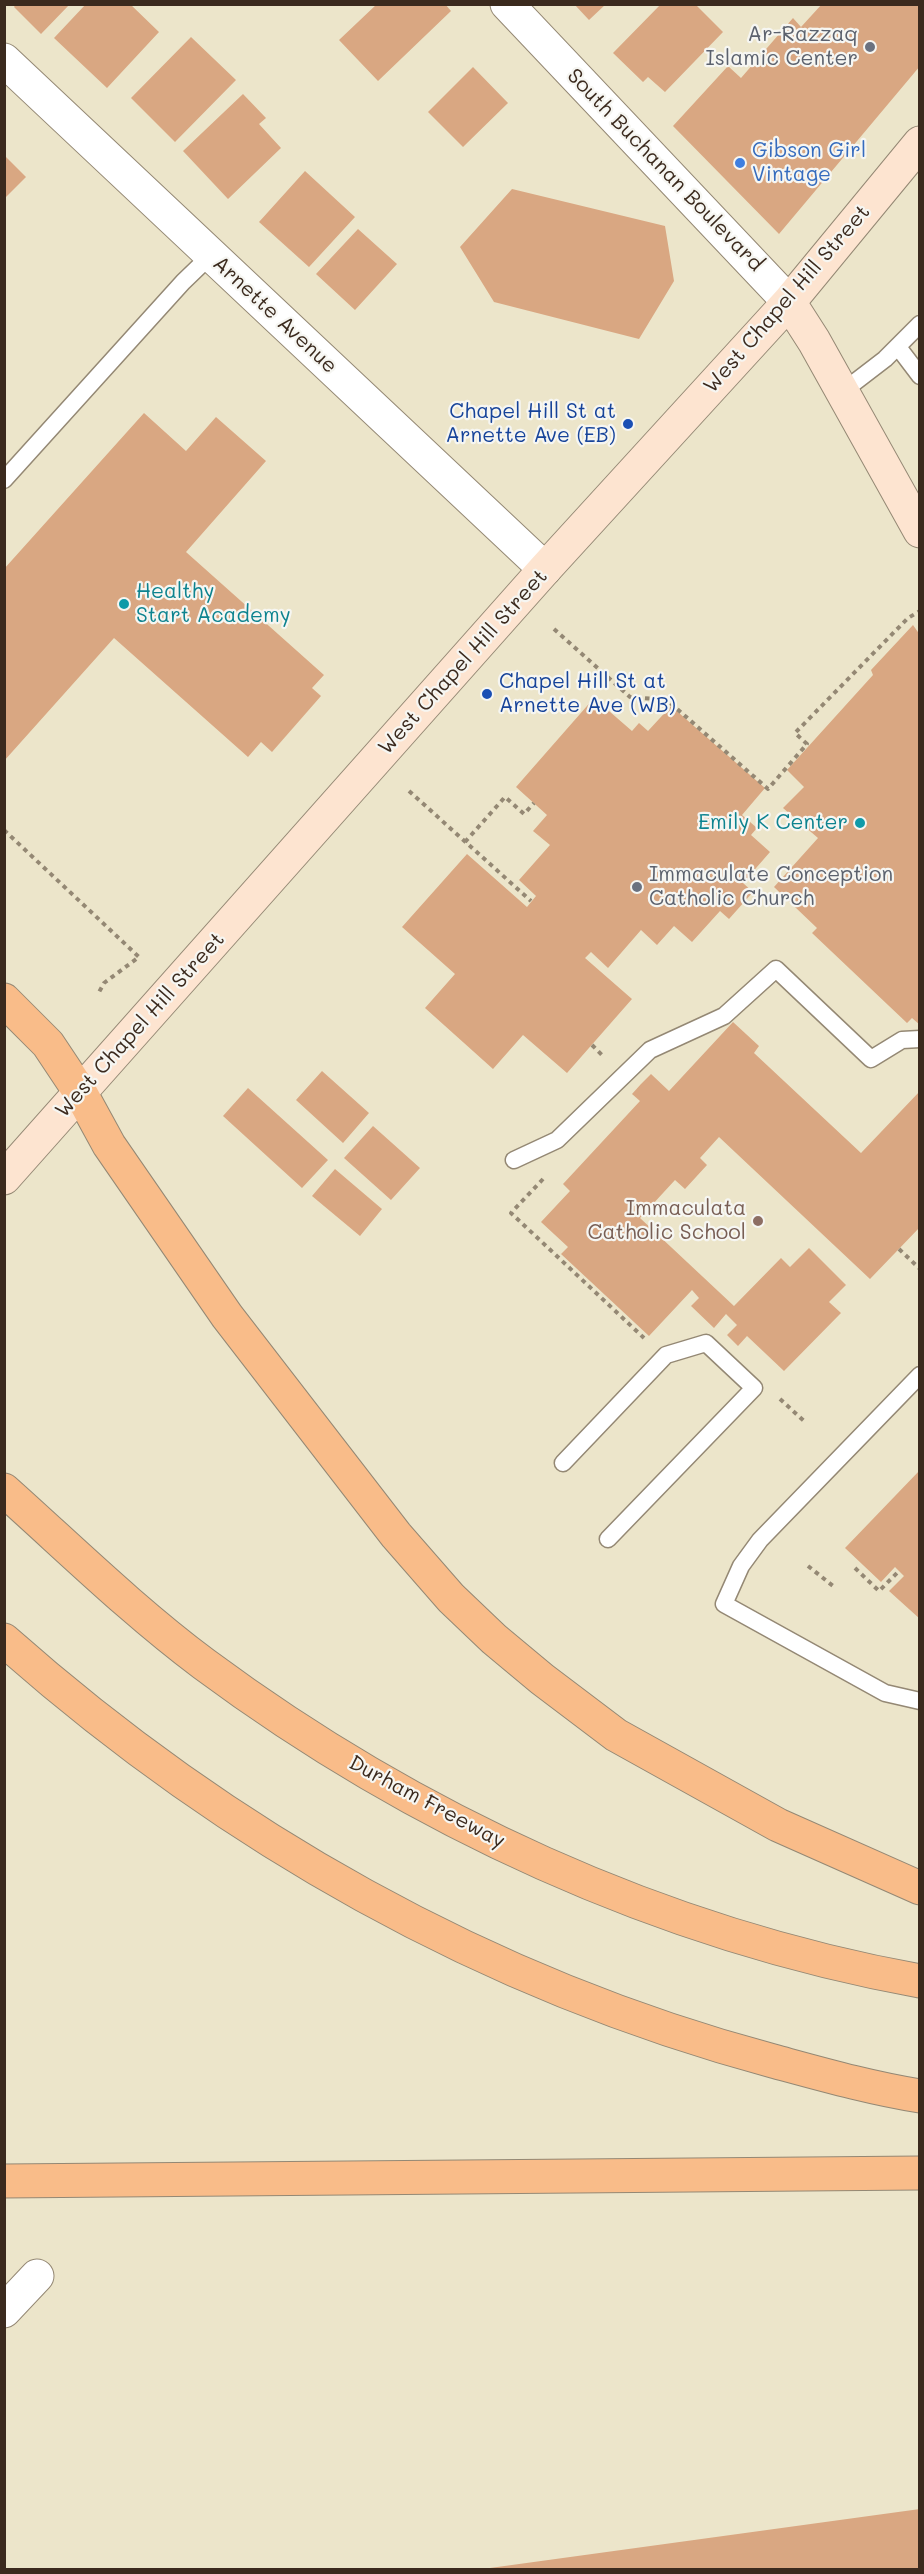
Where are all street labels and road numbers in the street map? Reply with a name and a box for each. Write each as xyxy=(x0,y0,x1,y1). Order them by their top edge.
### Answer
street label: South Buchanan Boulevard xyxy=(562,64,768,276)
street label: West Chapel Hill Street xyxy=(698,200,876,398)
street label: Arnette Avenue xyxy=(208,251,342,379)
street label: West Chapel Hill Street xyxy=(373,564,553,760)
street label: West Chapel Hill Street xyxy=(50,927,230,1123)
street label: Durham Freeway xyxy=(345,1750,509,1854)

